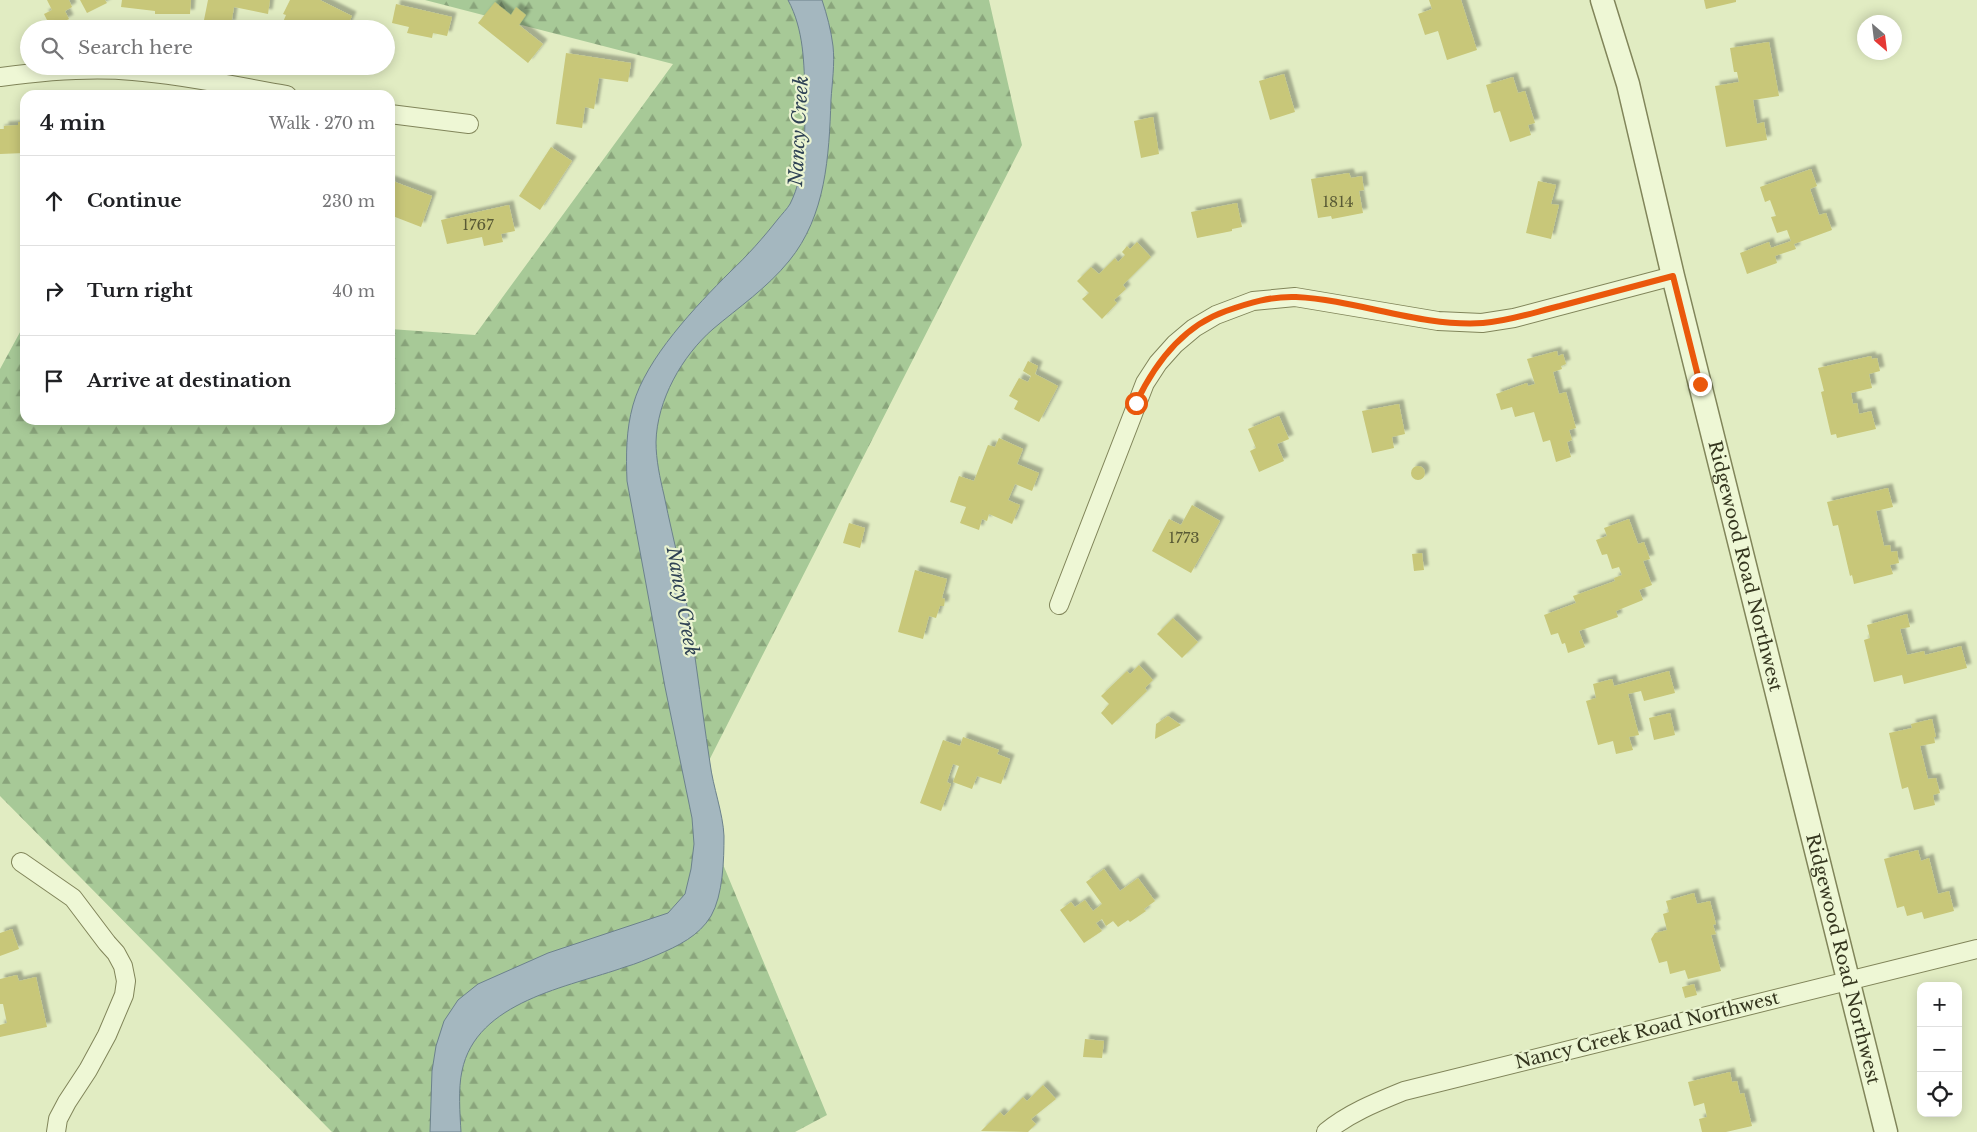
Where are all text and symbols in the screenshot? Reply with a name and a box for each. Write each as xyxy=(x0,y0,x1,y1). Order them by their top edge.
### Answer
north arrow xyxy=(1857,15,1902,60)
search box xyxy=(20,20,395,75)
icon: search xyxy=(38,34,66,62)
text: Search here xyxy=(78,36,193,59)
water label: Nancy Creek xyxy=(784,75,813,188)
text: 4 min xyxy=(40,110,106,136)
text: Walk · 270 m xyxy=(269,113,375,133)
icon: ahead xyxy=(40,187,68,215)
text: Continue xyxy=(87,189,182,212)
text: 230 m xyxy=(322,191,375,211)
house number: 1814 xyxy=(1322,192,1354,211)
house number: 1767 xyxy=(462,215,494,234)
icon: right xyxy=(40,277,68,305)
text: Turn right xyxy=(87,279,193,302)
text: 40 m xyxy=(332,281,375,301)
icon: arrive xyxy=(40,367,68,395)
text: Arrive at destination xyxy=(87,369,291,392)
route end xyxy=(1689,373,1712,396)
route start xyxy=(1125,392,1148,415)
street label: Ridgewood Road Northwest xyxy=(1703,438,1787,694)
house number: 1773 xyxy=(1169,528,1200,547)
water label: Nancy Creek xyxy=(661,544,703,658)
street label: Ridgewood Road Northwest xyxy=(1801,831,1885,1087)
map controls xyxy=(1917,982,1962,1117)
button: + xyxy=(1917,982,1962,1027)
street label: Nancy Creek Road Northwest xyxy=(1513,986,1782,1074)
button: − xyxy=(1917,1027,1962,1072)
button: locate xyxy=(1917,1072,1962,1117)

